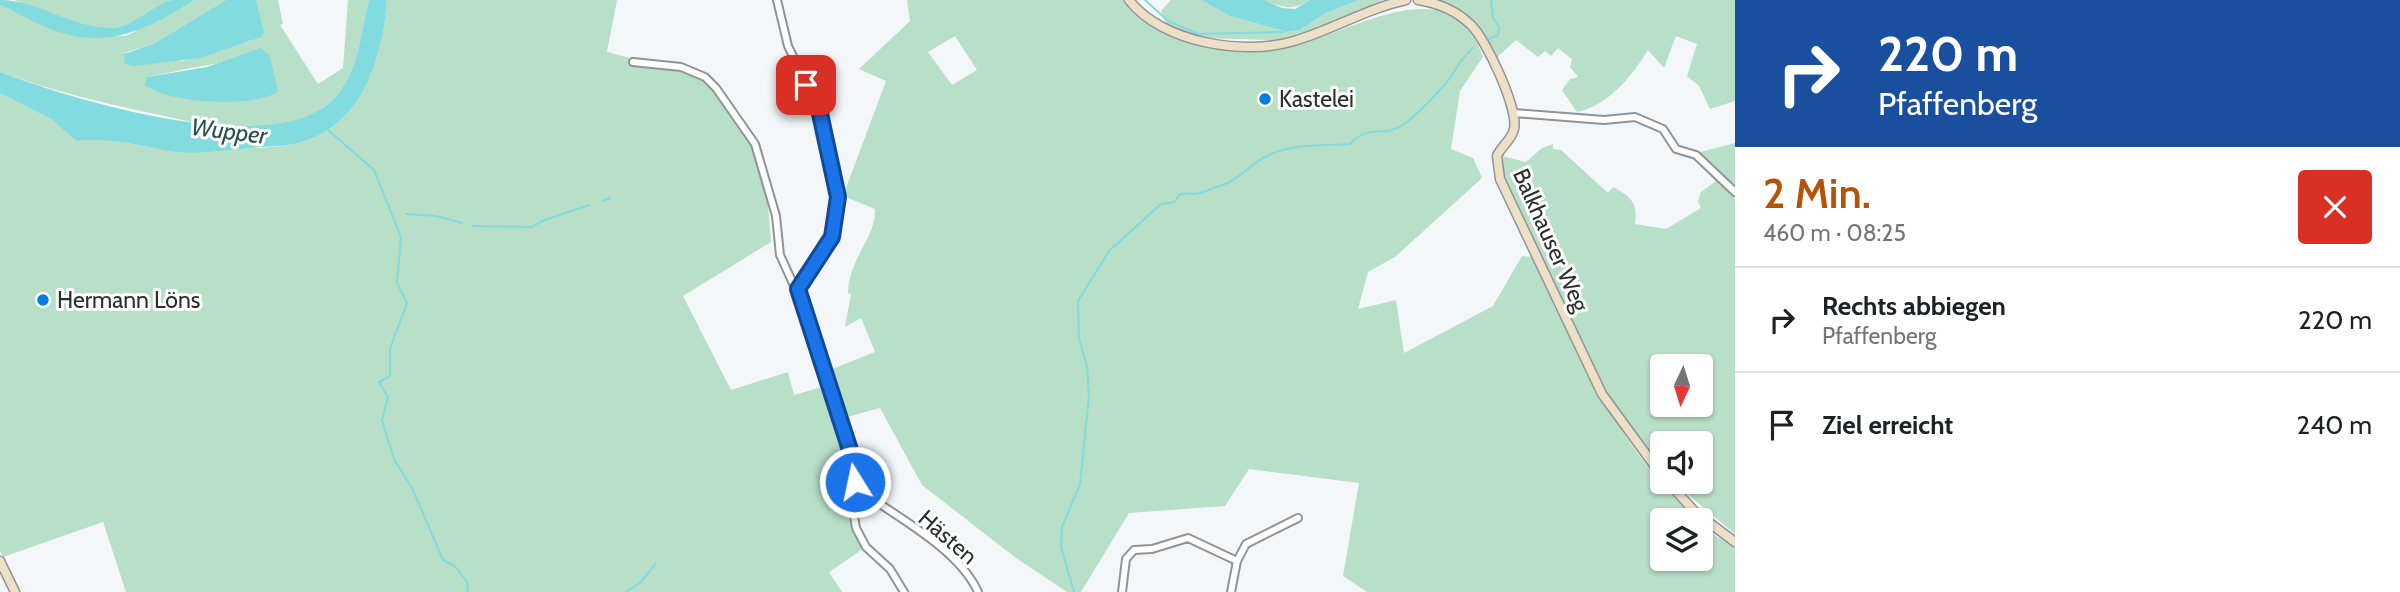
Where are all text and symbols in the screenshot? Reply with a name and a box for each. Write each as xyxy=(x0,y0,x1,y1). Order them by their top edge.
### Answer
text: 220 m xyxy=(1878,24,2018,83)
icon: right xyxy=(1763,28,1854,119)
pin xyxy=(776,55,836,115)
icon: arrive xyxy=(787,66,825,104)
text: Pfaffenberg xyxy=(1878,84,2037,123)
place label: Kastelei xyxy=(1279,85,1354,113)
marker: Kastelei xyxy=(1257,91,1273,107)
water label: Wupper xyxy=(189,112,270,150)
street label: Balkhauser Weg xyxy=(1507,164,1595,316)
text: 2 Min. xyxy=(1763,167,1871,219)
button: close xyxy=(2298,170,2372,244)
text: 460 m · 08:25 xyxy=(1763,219,1906,247)
place label: Hermann Löns xyxy=(57,286,200,314)
text: Rechts abbiegen xyxy=(1822,290,2006,322)
marker: Hermann Löns xyxy=(35,292,51,308)
icon: right xyxy=(1763,301,1801,339)
text: 220 m xyxy=(2298,304,2372,336)
text: Pfaffenberg xyxy=(1822,322,1936,350)
north arrow xyxy=(1650,354,1713,416)
map controls xyxy=(1650,354,1713,571)
icon: arrive xyxy=(1763,406,1801,444)
text: Ziel erreicht xyxy=(1822,409,1953,441)
text: 240 m xyxy=(2297,409,2372,441)
button: sound xyxy=(1650,431,1713,494)
position arrow xyxy=(818,445,892,519)
street label: Hästen xyxy=(913,504,983,570)
button: layers xyxy=(1650,508,1713,571)

